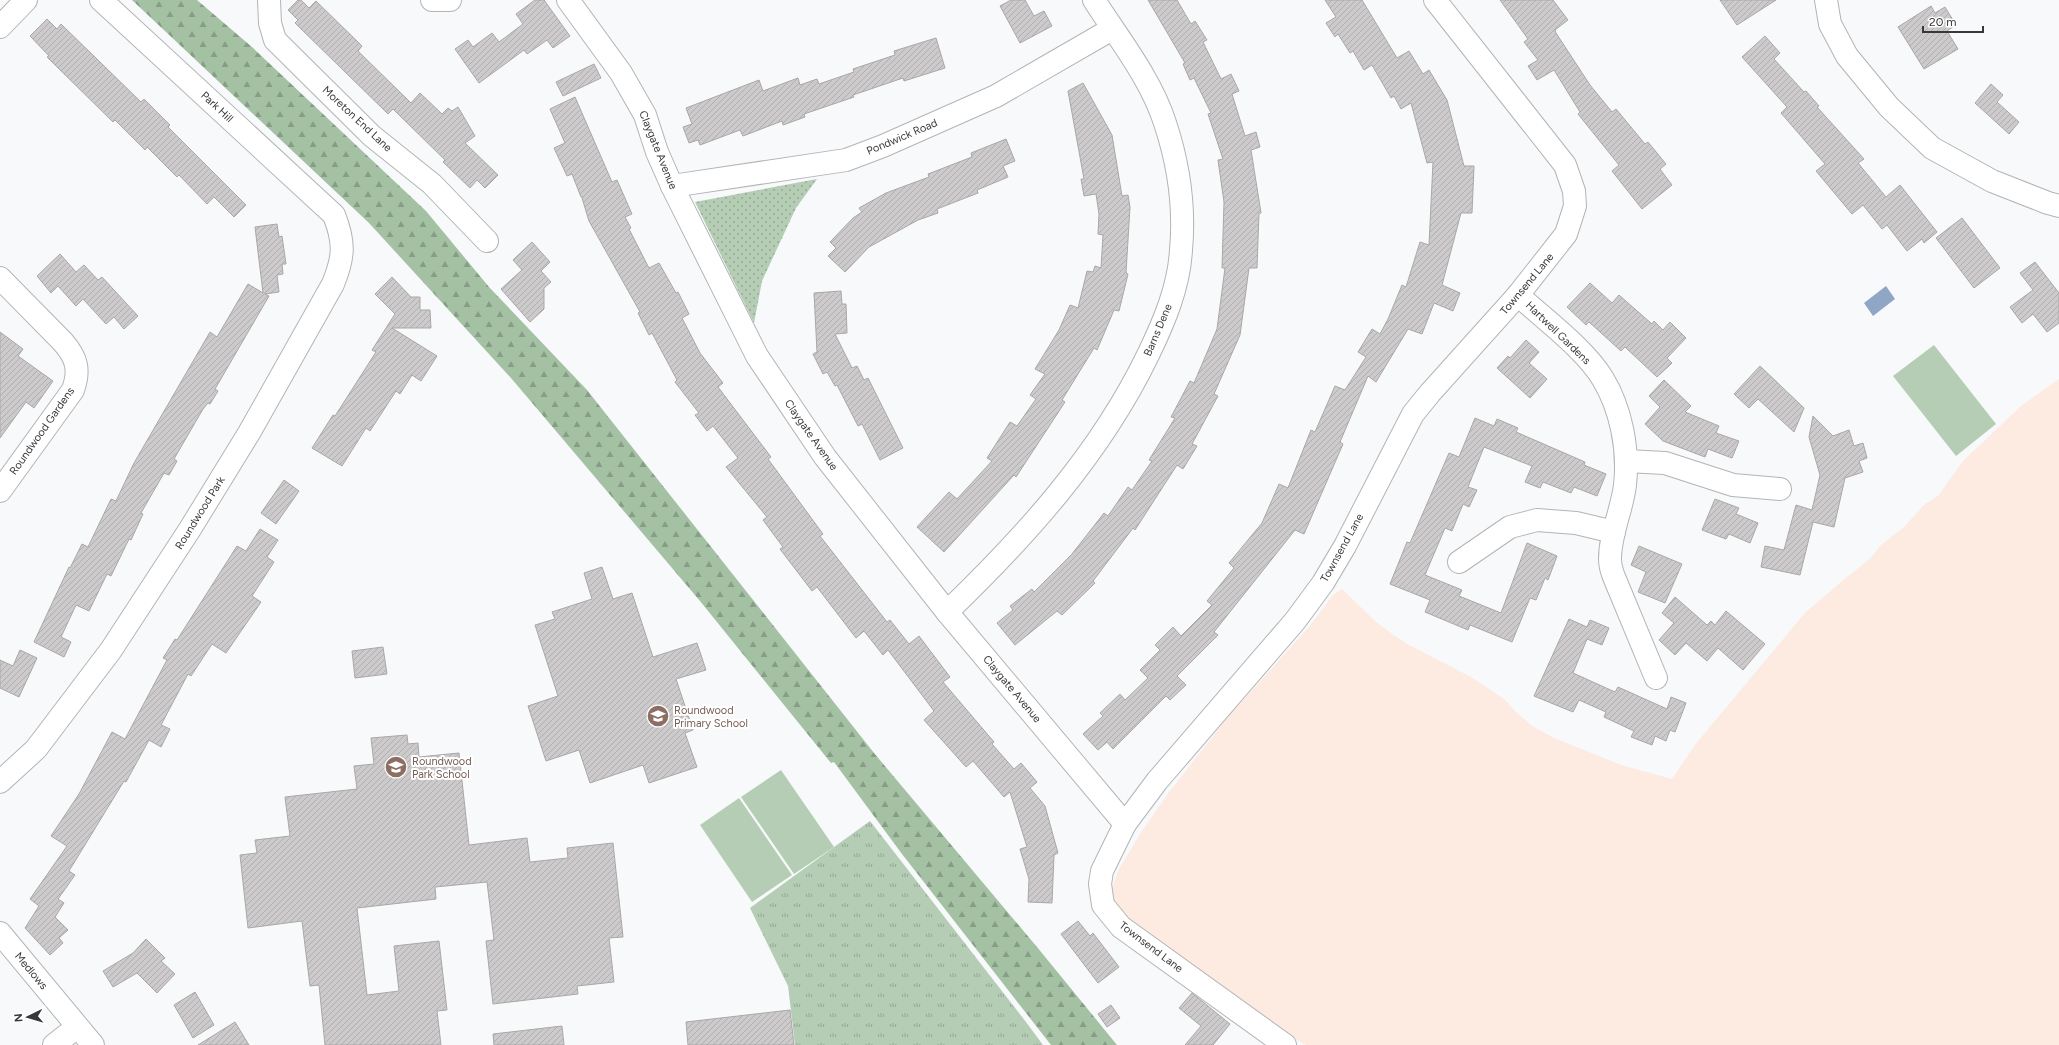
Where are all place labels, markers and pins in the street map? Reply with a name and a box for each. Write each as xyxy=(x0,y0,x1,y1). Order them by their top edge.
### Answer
school or university icon: Roundwood Primary School xyxy=(645,703,671,729)
place label: Roundwood Primary School xyxy=(674,704,748,730)
school or university icon: Roundwood Park School xyxy=(383,754,409,780)
place label: Roundwood Park School xyxy=(412,755,472,781)

